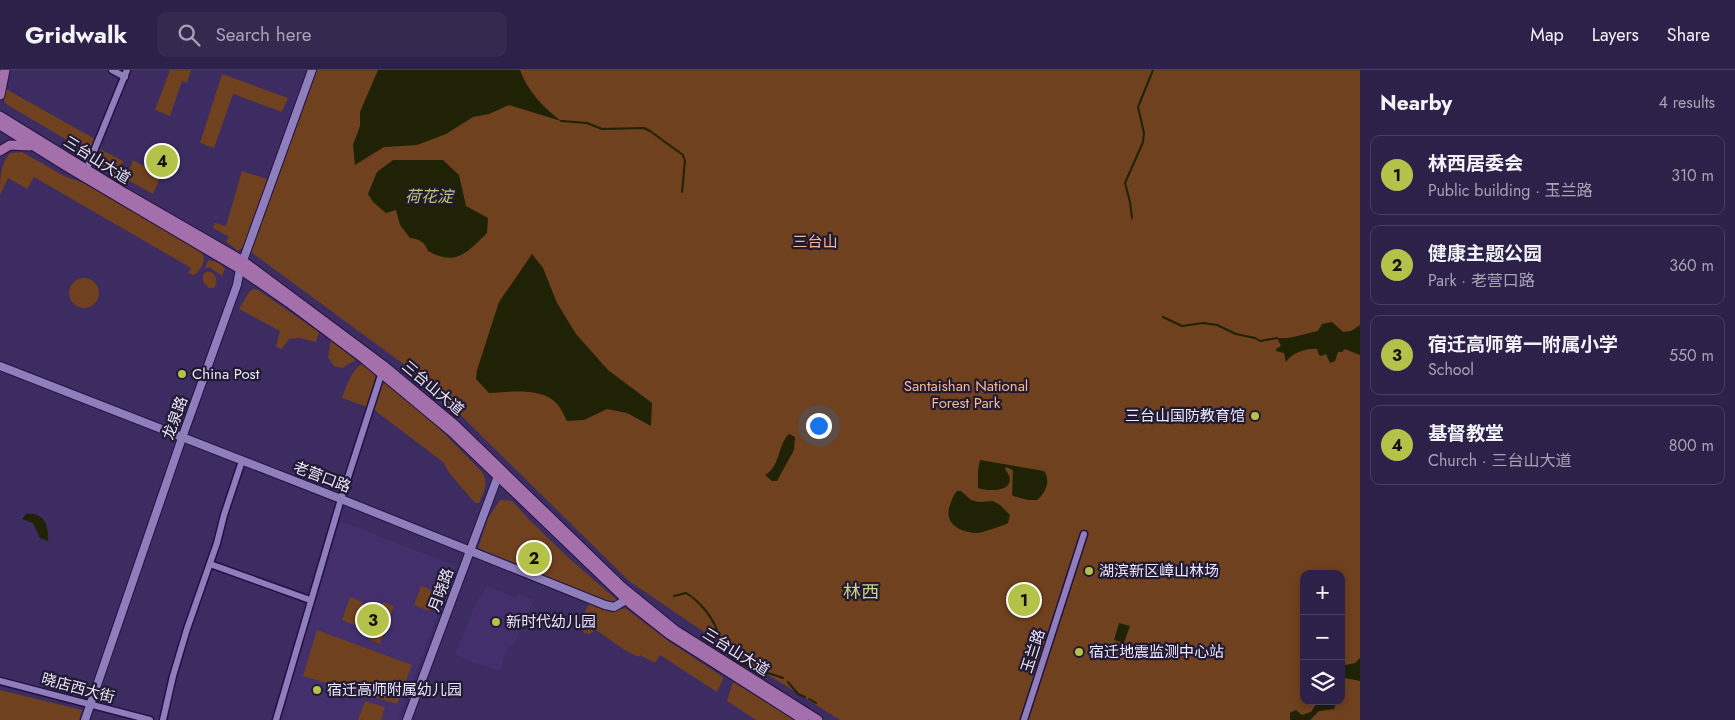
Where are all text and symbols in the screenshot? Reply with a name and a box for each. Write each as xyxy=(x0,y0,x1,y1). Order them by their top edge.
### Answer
search box xyxy=(157,12,507,57)
text: Gridwalk xyxy=(25,17,127,52)
icon: search xyxy=(175,21,203,49)
text: Search here xyxy=(215,21,311,48)
text: Map xyxy=(1530,22,1564,48)
text: Layers xyxy=(1592,22,1639,48)
text: Share xyxy=(1667,22,1710,48)
text: Nearby xyxy=(1380,88,1452,118)
text: 4 results xyxy=(1659,91,1715,114)
street label: 三台山大道 xyxy=(59,131,135,189)
pin: 4 xyxy=(146,142,178,180)
text: 林西居委会 xyxy=(1428,150,1523,177)
text: 1 xyxy=(1393,164,1401,187)
text: 310 m xyxy=(1671,164,1714,187)
text: Public building · 玉兰路 xyxy=(1428,179,1593,202)
water label: 荷花淀 xyxy=(405,185,455,208)
park label: 三台山 xyxy=(792,231,838,253)
text: 健康主题公园 xyxy=(1428,240,1542,267)
text: 2 xyxy=(1392,254,1402,277)
text: 360 m xyxy=(1669,254,1714,277)
text: Park · 老营口路 xyxy=(1428,269,1535,292)
text: 宿迁高师第一附属小学 xyxy=(1428,331,1618,358)
text: 3 xyxy=(1392,344,1402,367)
text: 550 m xyxy=(1669,344,1714,367)
street label: 三台山大道 xyxy=(397,355,469,421)
text: School xyxy=(1428,358,1474,381)
place label: China Post xyxy=(192,363,260,385)
marker: China Post xyxy=(176,368,188,380)
park label: Santaishan National Forest Park xyxy=(904,375,1028,414)
street label: 龙泉路 xyxy=(157,393,193,443)
place label: 三台山国防教育馆 xyxy=(1125,405,1245,427)
marker: 三台山国防教育馆 xyxy=(1249,410,1261,422)
your location xyxy=(806,413,832,439)
text: 基督教堂 xyxy=(1428,420,1504,447)
text: 4 xyxy=(1391,434,1403,457)
text: 800 m xyxy=(1669,434,1714,457)
text: Church · 三台山大道 xyxy=(1428,449,1571,472)
street label: 老营口路 xyxy=(290,456,354,498)
pin: 2 xyxy=(518,539,550,577)
place label: 湖滨新区嶂山林场 xyxy=(1099,560,1219,582)
street label: 月晓路 xyxy=(423,565,459,615)
marker: 湖滨新区嶂山林场 xyxy=(1083,565,1095,577)
map controls xyxy=(1300,570,1345,705)
button: + xyxy=(1300,570,1345,615)
district label: 林西 xyxy=(843,579,879,605)
pin: 1 xyxy=(1008,581,1040,619)
pin: 3 xyxy=(357,601,389,639)
place label: 新时代幼儿园 xyxy=(506,611,596,633)
button: − xyxy=(1300,615,1345,660)
marker: 新时代幼儿园 xyxy=(490,616,502,628)
street label: 三台山大道 xyxy=(698,623,774,681)
street label: 玉兰路 xyxy=(1016,626,1050,676)
place label: 宿迁地震监测中心站 xyxy=(1089,641,1224,663)
marker: 宿迁地震监测中心站 xyxy=(1073,646,1085,658)
button: layers xyxy=(1300,660,1345,705)
street label: 晓店西大街 xyxy=(39,668,117,708)
place label: 宿迁高师附属幼儿园 xyxy=(327,679,462,701)
marker: 宿迁高师附属幼儿园 xyxy=(311,684,323,696)

